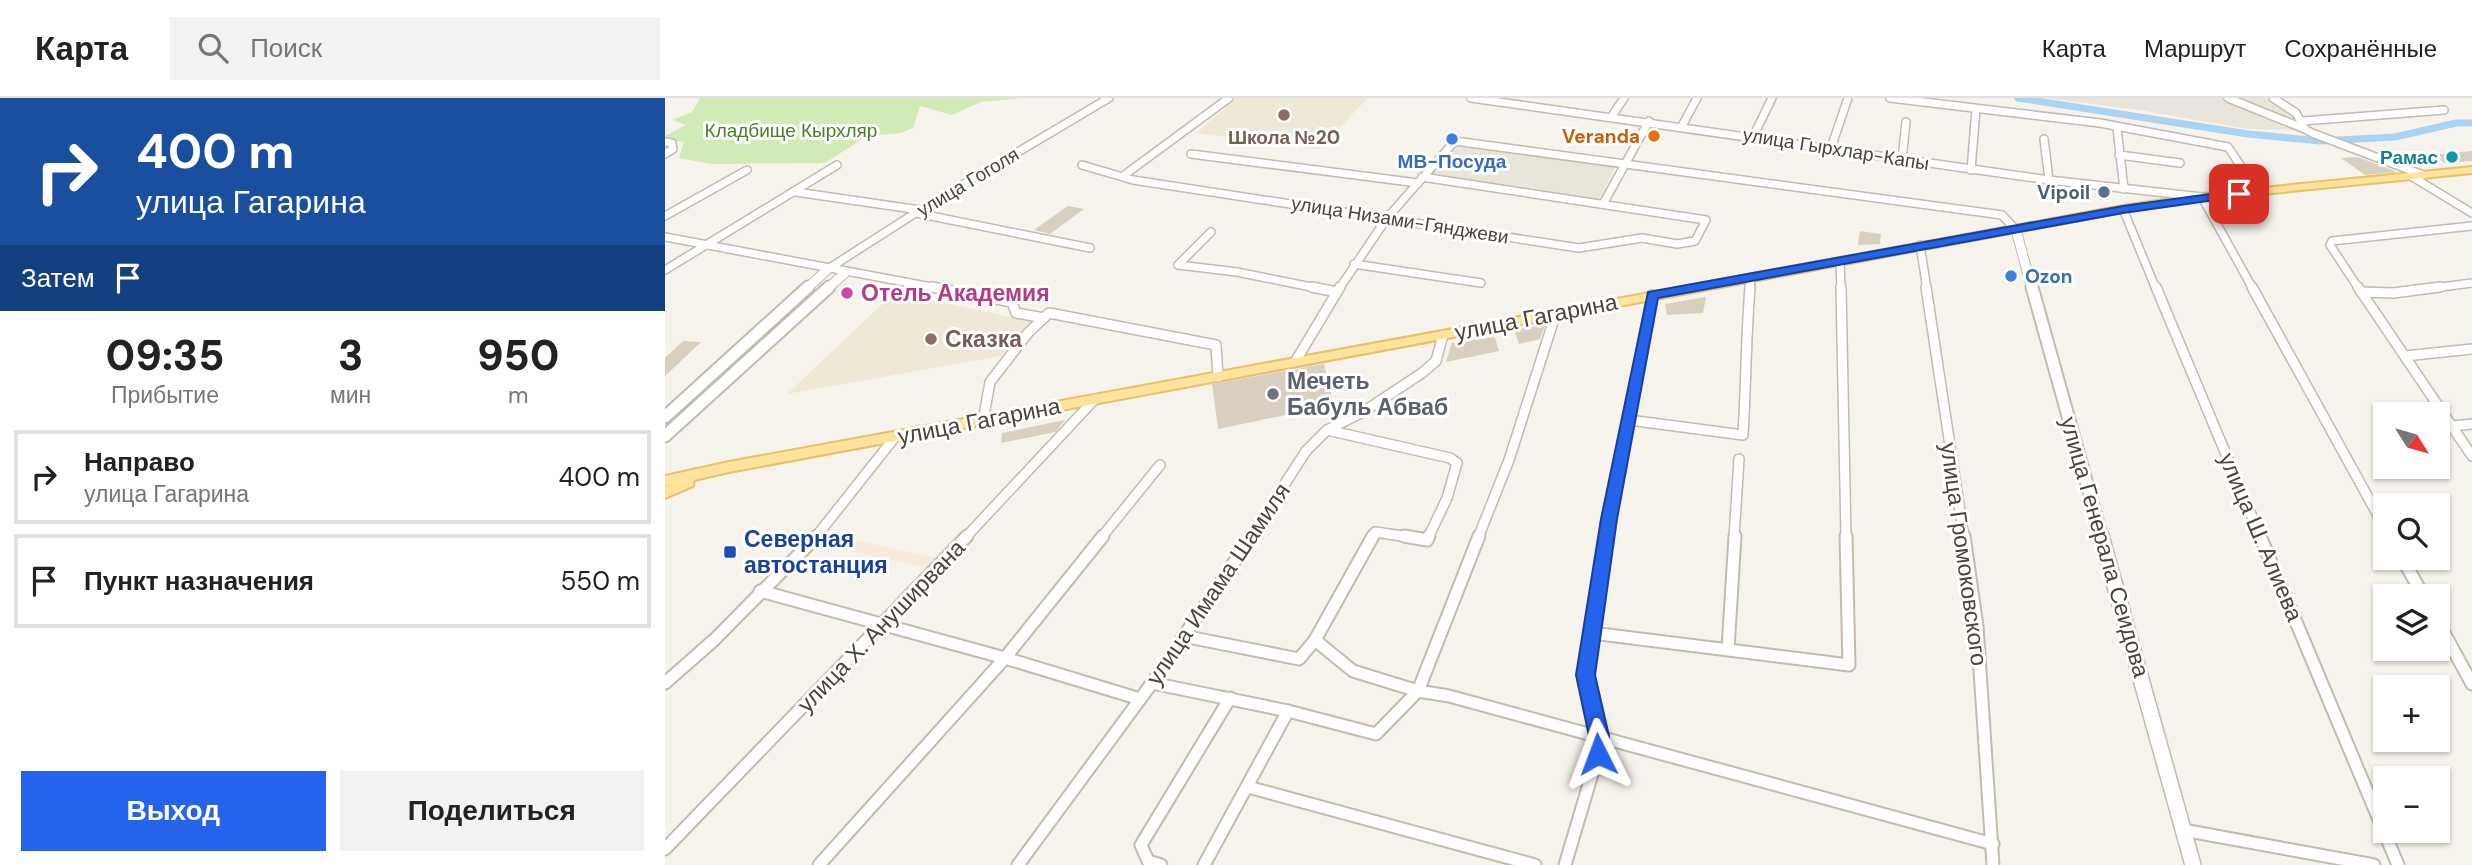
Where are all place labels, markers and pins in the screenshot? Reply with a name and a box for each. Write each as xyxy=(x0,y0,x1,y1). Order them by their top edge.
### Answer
marker: Школа №20 xyxy=(1276,107,1292,123)
place label: Veranda xyxy=(1562,124,1640,149)
place label: Школа №20 xyxy=(1228,125,1340,150)
marker: Veranda xyxy=(1646,128,1662,144)
marker: МВ-Посуда xyxy=(1444,131,1460,147)
place label: Рамас xyxy=(2380,145,2438,170)
place label: МВ-Посуда xyxy=(1398,149,1507,174)
marker: Рамас xyxy=(2444,149,2460,165)
pin xyxy=(2209,164,2269,224)
place label: Vipoil xyxy=(2037,180,2090,205)
marker: Vipoil xyxy=(2096,184,2112,200)
place label: Ozon xyxy=(2025,264,2073,289)
marker: Ozon xyxy=(2003,268,2019,284)
place label: Отель Академия xyxy=(861,278,1050,308)
marker: Отель Академия xyxy=(839,285,855,301)
place label: Сказка xyxy=(945,324,1022,354)
marker: Сказка xyxy=(923,331,939,347)
place label: Мечеть Бабуль Абваб xyxy=(1287,366,1448,422)
marker: Мечеть Бабуль Абваб xyxy=(1265,386,1281,402)
place label: Северная автостанция xyxy=(744,524,888,580)
marker: Северная автостанция xyxy=(722,544,738,560)

